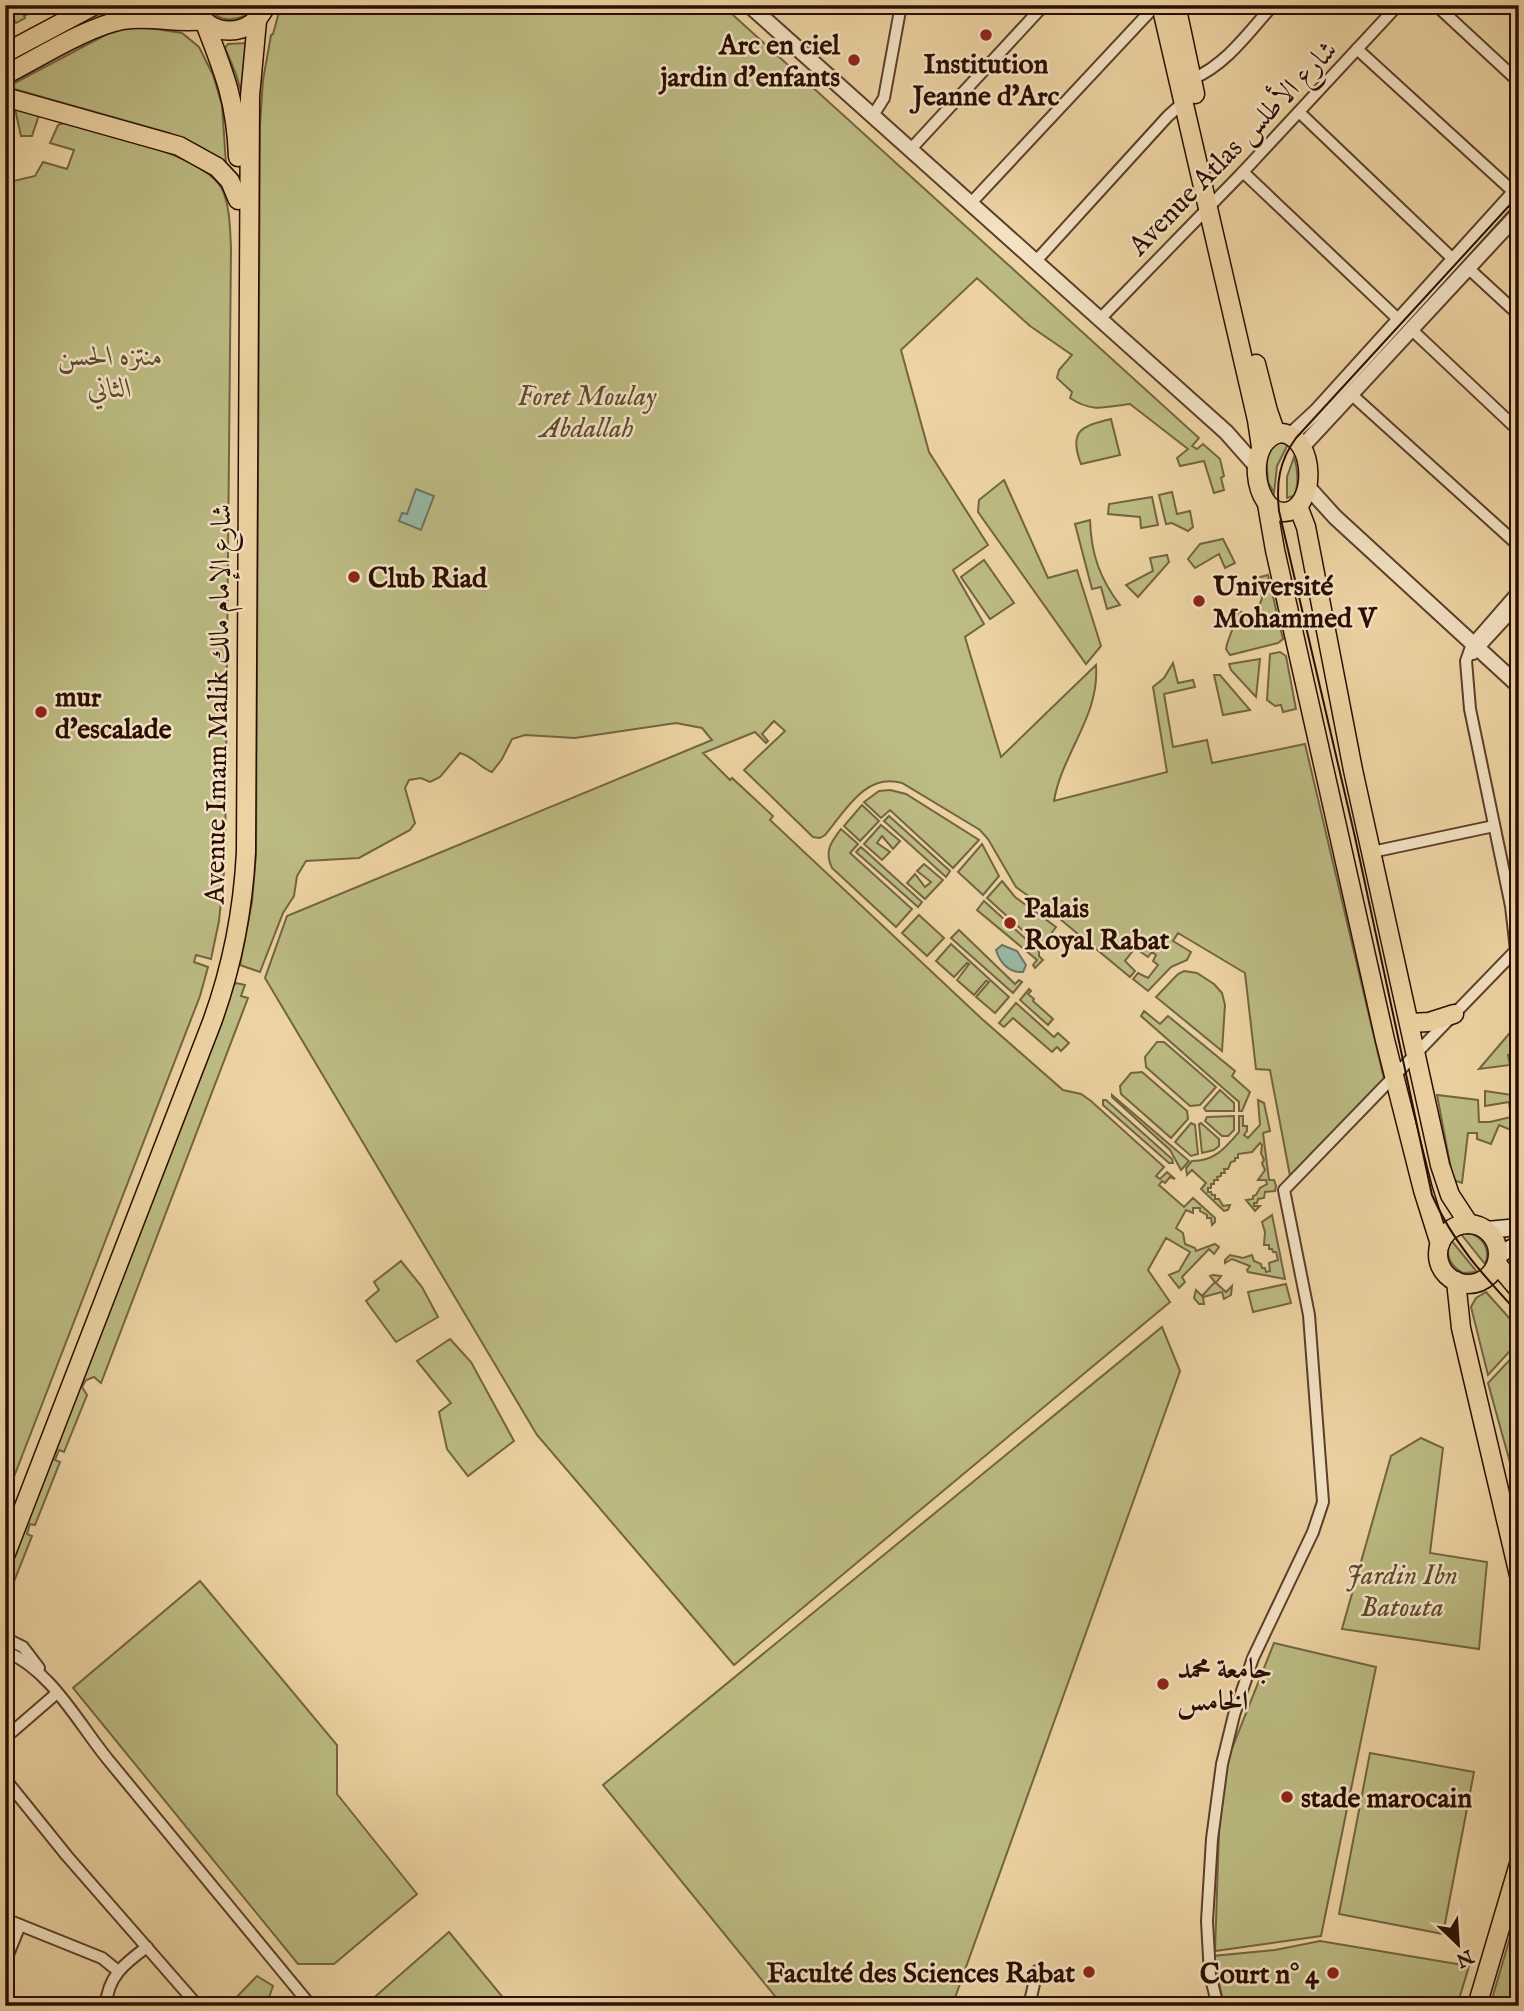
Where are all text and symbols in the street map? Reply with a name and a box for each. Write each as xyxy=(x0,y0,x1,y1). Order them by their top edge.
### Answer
marker: Institution Jeanne d'Arc xyxy=(978,27,994,43)
place label: Arc en ciel jardin d'enfants xyxy=(658,29,841,96)
street label: Avenue Atlas شارع الأطلس xyxy=(1119,32,1349,267)
place label: Institution Jeanne d'Arc xyxy=(908,48,1060,115)
marker: Arc en ciel jardin d'enfants xyxy=(846,52,862,68)
park label: منتزه الحسن الثاني xyxy=(57,340,163,410)
park label: Foret Moulay Abdallah xyxy=(518,380,657,447)
street label: Avenue Imam Malik شارع الإمام مالك xyxy=(198,504,245,905)
place label: Club Riad xyxy=(368,562,488,597)
marker: Club Riad xyxy=(346,569,362,585)
place label: Université Mohammed V xyxy=(1213,570,1378,637)
marker: Université Mohammed V xyxy=(1191,593,1207,609)
place label: mur d'escalade xyxy=(55,681,172,748)
marker: mur d'escalade xyxy=(33,704,49,720)
place label: Palais Royal Rabat xyxy=(1024,892,1170,959)
marker: Palais Royal Rabat xyxy=(1002,915,1018,931)
park label: Jardin Ibn Batouta xyxy=(1346,1559,1458,1626)
place label: جامعة محمد الخامس xyxy=(1177,1653,1272,1720)
marker: جامعة محمد الخامس xyxy=(1155,1676,1171,1692)
place label: stade marocain xyxy=(1301,1782,1472,1817)
marker: stade marocain xyxy=(1279,1789,1295,1805)
north arrow xyxy=(1422,1910,1492,1980)
text: N xyxy=(1451,1943,1478,1972)
place label: Faculté des Sciences Rabat xyxy=(767,1957,1075,1992)
place label: Court n° 4 xyxy=(1200,1958,1319,1993)
marker: Faculté des Sciences Rabat xyxy=(1081,1964,1097,1980)
marker: Court n° 4 xyxy=(1325,1965,1341,1981)

